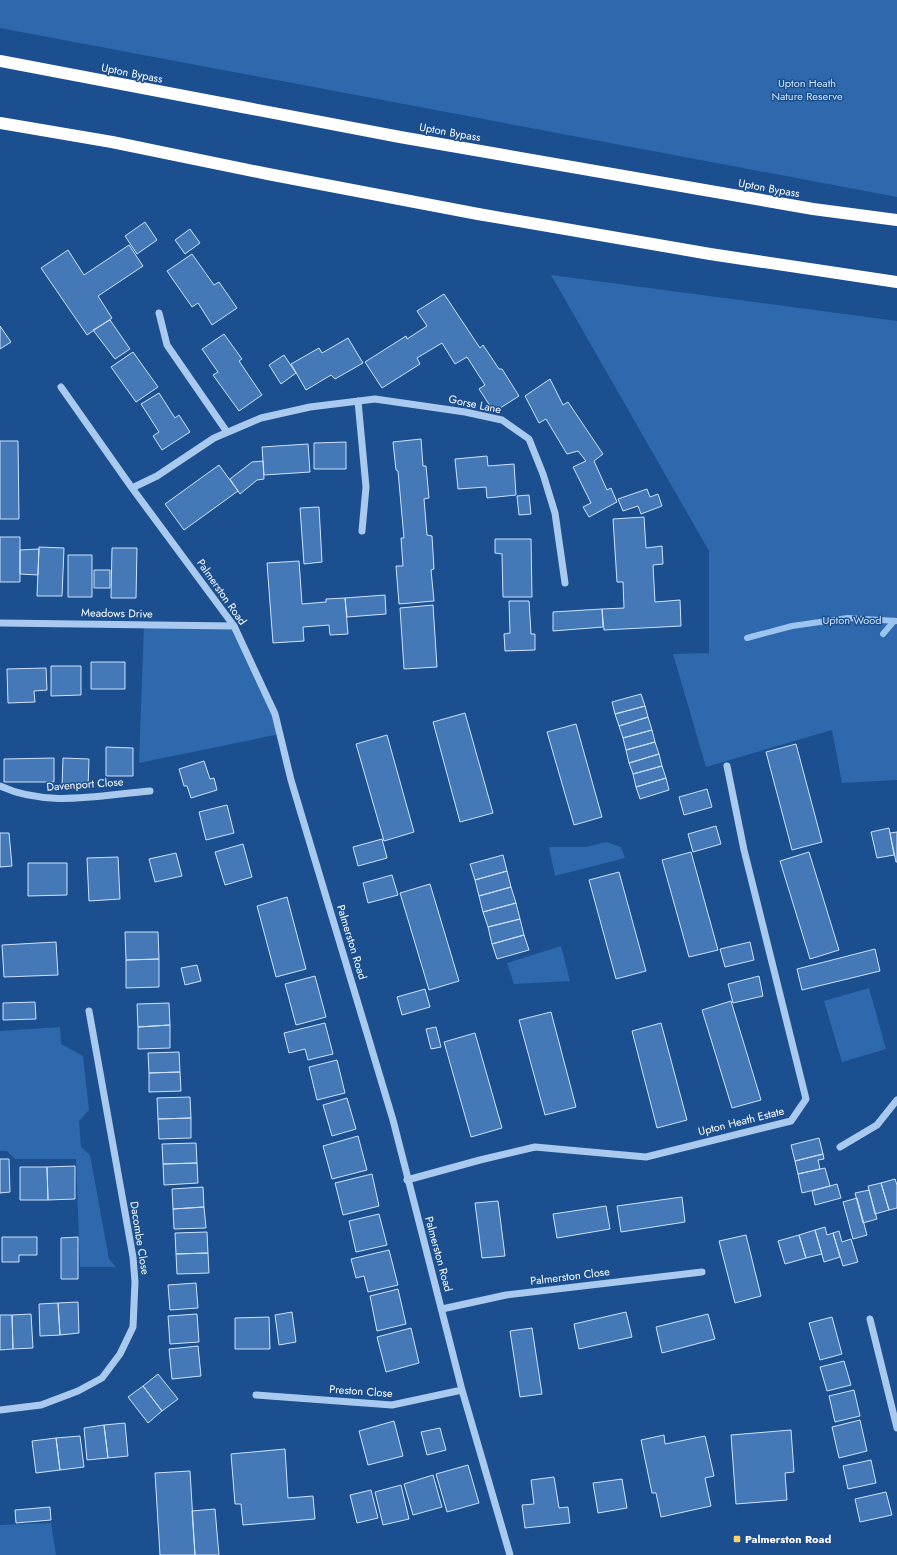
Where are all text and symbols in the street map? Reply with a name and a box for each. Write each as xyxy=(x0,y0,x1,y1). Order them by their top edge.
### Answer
street label: Upton Bypass xyxy=(100,59,165,87)
park label: Upton Heath Nature Reserve xyxy=(771,75,843,104)
street label: Upton Bypass xyxy=(418,119,483,145)
street label: Upton Bypass xyxy=(737,175,802,201)
street label: Gorse Lane xyxy=(447,391,503,417)
street label: Palmerston Road xyxy=(193,556,251,628)
street label: Meadows Drive xyxy=(81,604,153,622)
park label: Upton Wood xyxy=(822,612,882,628)
street label: Davenport Close xyxy=(46,773,124,795)
street label: Palmerston Road xyxy=(333,903,371,981)
street label: Upton Heath Estate xyxy=(696,1102,786,1139)
street label: Dacombe Close xyxy=(126,1200,154,1276)
street label: Palmerston Road xyxy=(421,1215,457,1293)
street label: Palmerston Close xyxy=(529,1263,611,1289)
street label: Preston Close xyxy=(329,1381,394,1401)
place label: Palmerston Road xyxy=(745,1531,831,1547)
marker: Palmerston Road xyxy=(732,1534,742,1544)

